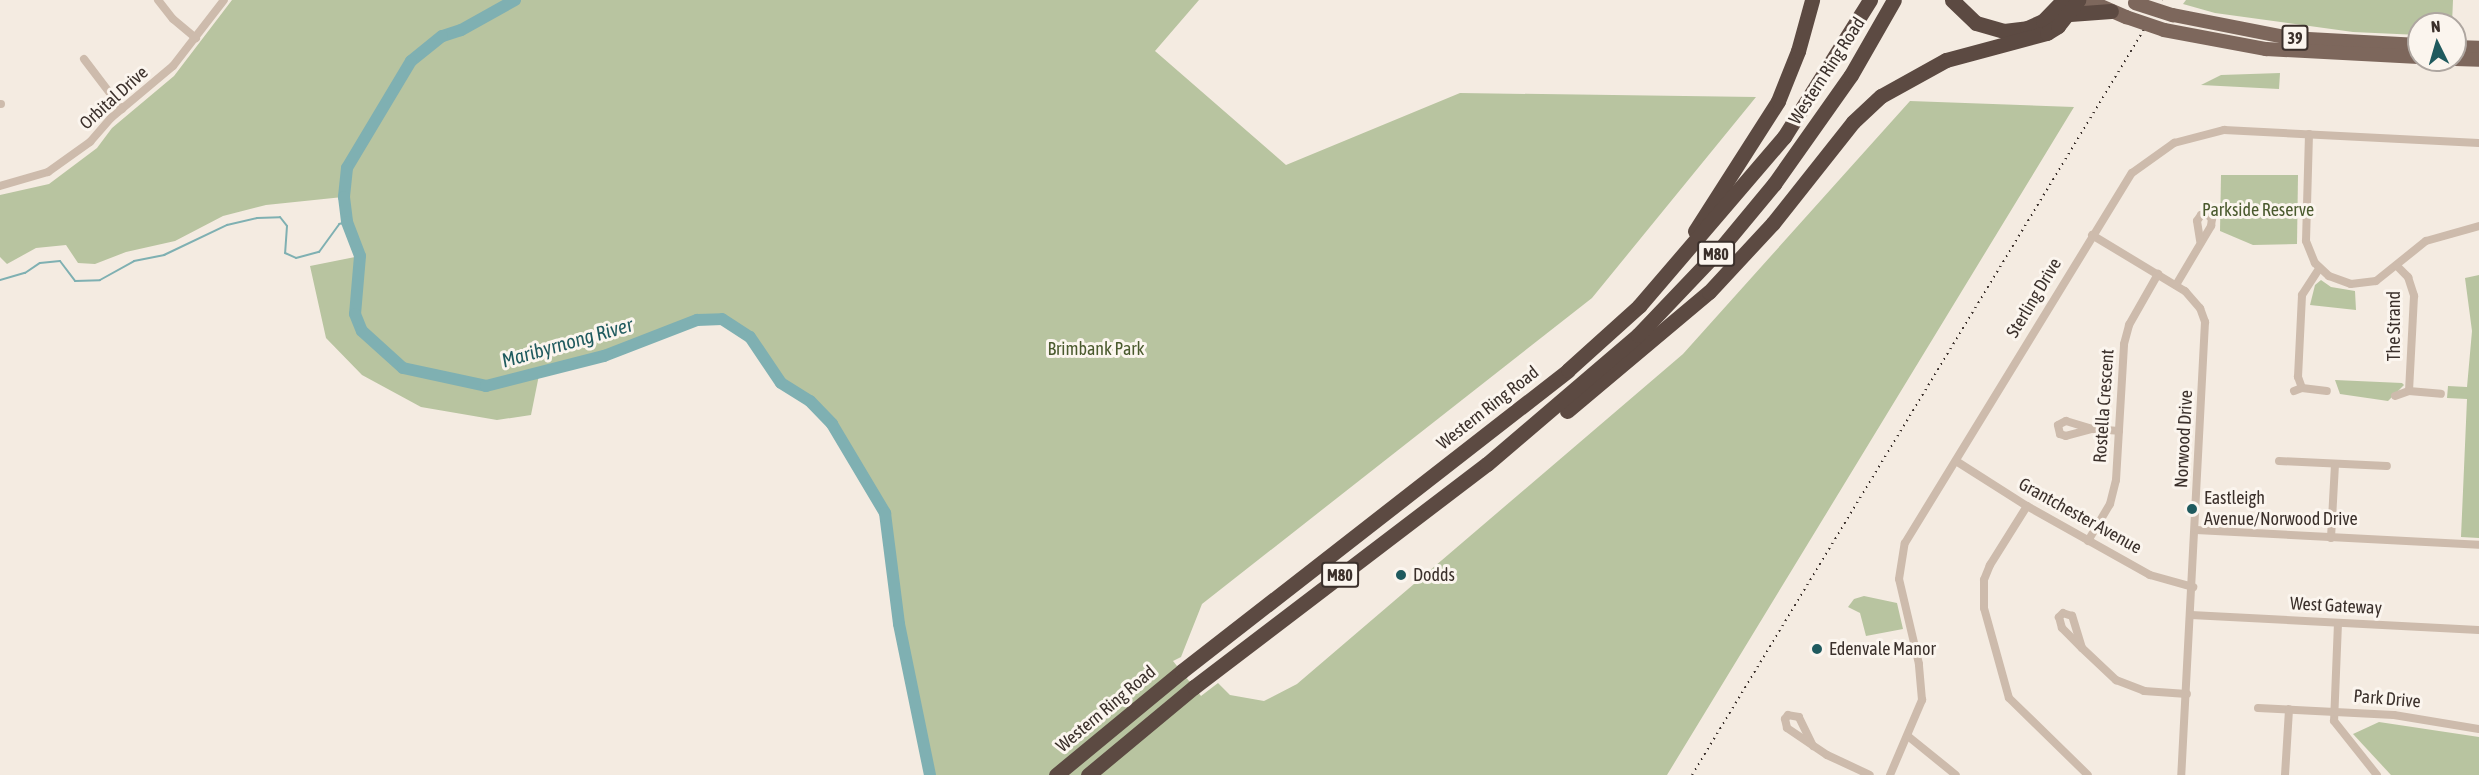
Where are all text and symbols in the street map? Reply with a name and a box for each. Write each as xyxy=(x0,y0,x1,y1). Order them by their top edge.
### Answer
north arrow xyxy=(2407,12,2467,72)
street label: Western Ring Road xyxy=(1784,13,1870,129)
text: N xyxy=(2430,17,2441,35)
road number: 39 xyxy=(2280,25,2310,51)
street label: Orbital Drive xyxy=(75,62,153,134)
park label: Parkside Reserve xyxy=(2202,199,2314,221)
road number: M80 xyxy=(1696,241,1736,267)
street label: Sterling Drive xyxy=(2002,254,2066,342)
street label: The Strand xyxy=(2383,291,2405,361)
water label: Maribyrnong River xyxy=(499,312,635,372)
park label: Brimbank Park xyxy=(1047,338,1145,360)
street label: Rostella Crescent xyxy=(2089,348,2119,464)
street label: Western Ring Road xyxy=(1433,362,1543,454)
street label: Norwood Drive xyxy=(2171,390,2197,488)
street label: Grantchester Avenue xyxy=(2015,473,2145,559)
place label: Eastleigh Avenue/Norwood Drive xyxy=(2204,488,2358,530)
marker: Eastleigh Avenue/Norwood Drive xyxy=(2185,502,2199,516)
road number: M80 xyxy=(1320,562,1360,588)
place label: Dodds xyxy=(1413,564,1455,586)
marker: Dodds xyxy=(1394,568,1408,582)
street label: West Gateway xyxy=(2290,593,2382,619)
place label: Edenvale Manor xyxy=(1829,638,1936,660)
marker: Edenvale Manor xyxy=(1810,642,1824,656)
street label: Western Ring Road xyxy=(1052,661,1160,757)
street label: Park Drive xyxy=(2352,685,2422,713)

